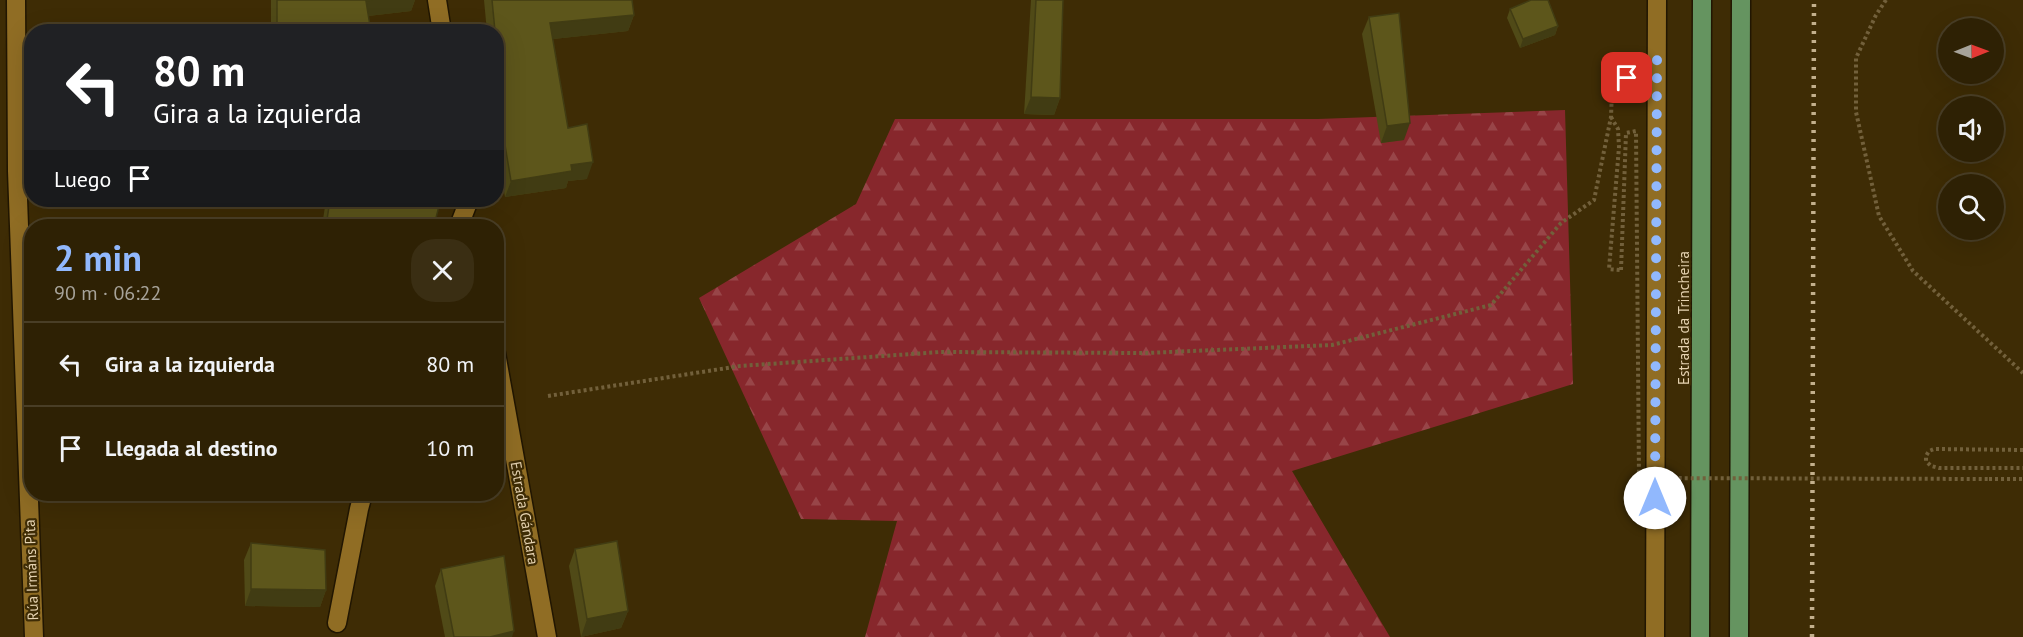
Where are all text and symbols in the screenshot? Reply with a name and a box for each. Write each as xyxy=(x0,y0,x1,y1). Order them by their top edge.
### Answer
north arrow xyxy=(1938,18,2004,84)
map controls xyxy=(1938,18,2004,240)
text: 80 m xyxy=(153,43,245,98)
icon: left xyxy=(54,48,132,126)
pin xyxy=(1601,52,1652,103)
icon: arrive xyxy=(1610,61,1643,94)
text: Gira a la izquierda xyxy=(153,96,362,130)
button: sound xyxy=(1938,96,2004,162)
icon: arrive xyxy=(123,162,156,195)
text: Luego xyxy=(54,165,111,193)
button: search xyxy=(1938,174,2004,240)
text: 2 min xyxy=(54,234,142,281)
button: close xyxy=(411,239,474,302)
street label: Estrada da Trincheira xyxy=(1674,251,1693,385)
text: 90 m · 06:22 xyxy=(54,280,161,306)
icon: left xyxy=(54,348,87,381)
text: Gira a la izquierda xyxy=(105,350,275,378)
text: 80 m xyxy=(426,350,474,378)
icon: arrive xyxy=(54,432,87,465)
text: Llegada al destino xyxy=(105,434,278,462)
text: 10 m xyxy=(426,434,474,462)
street label: Estrada Gándara xyxy=(507,460,543,566)
position arrow xyxy=(1623,466,1687,530)
street label: Rúa Irmáns Pita xyxy=(20,519,42,621)

